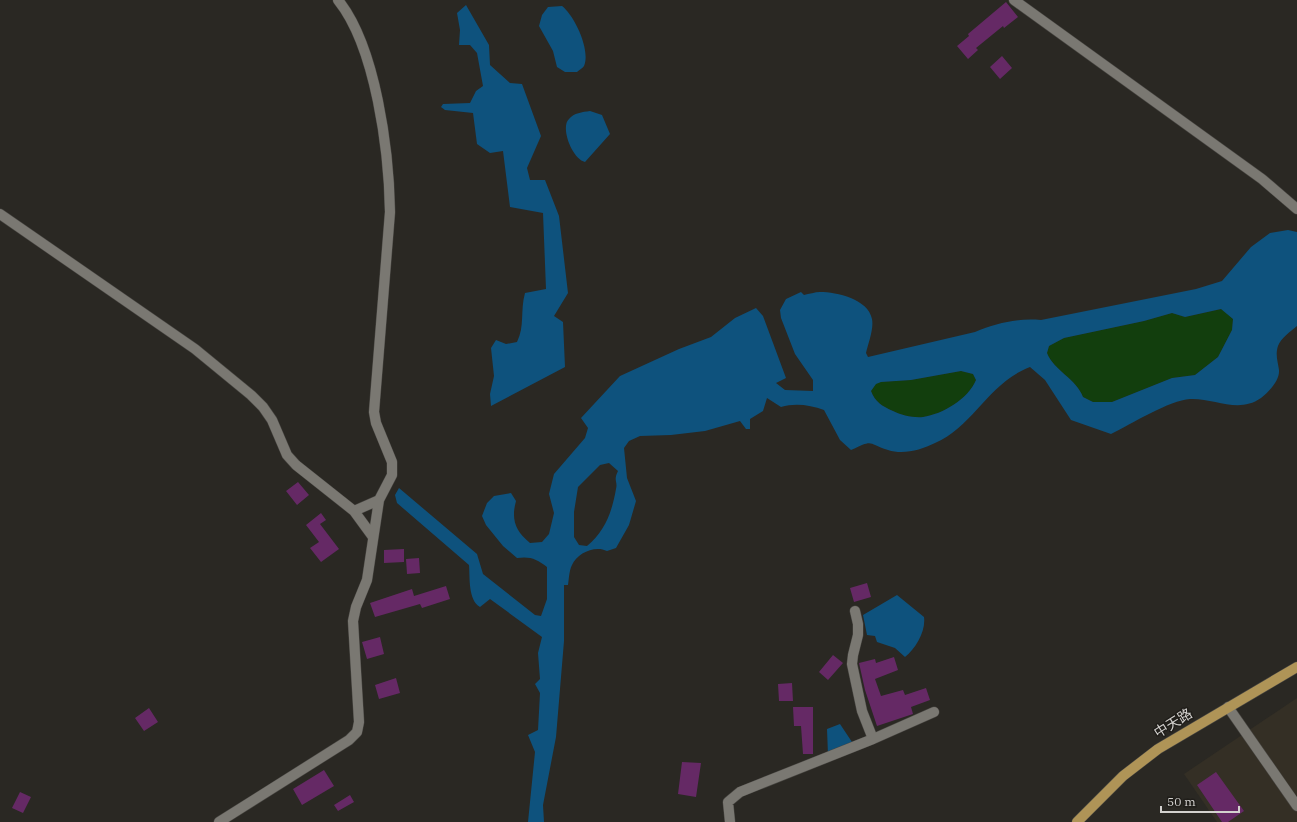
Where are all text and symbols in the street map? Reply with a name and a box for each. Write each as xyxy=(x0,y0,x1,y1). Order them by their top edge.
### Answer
street label: 中天路 xyxy=(1150,704,1196,742)
scale bar xyxy=(1161,788,1239,814)
text: 50 m xyxy=(1167,794,1196,809)

